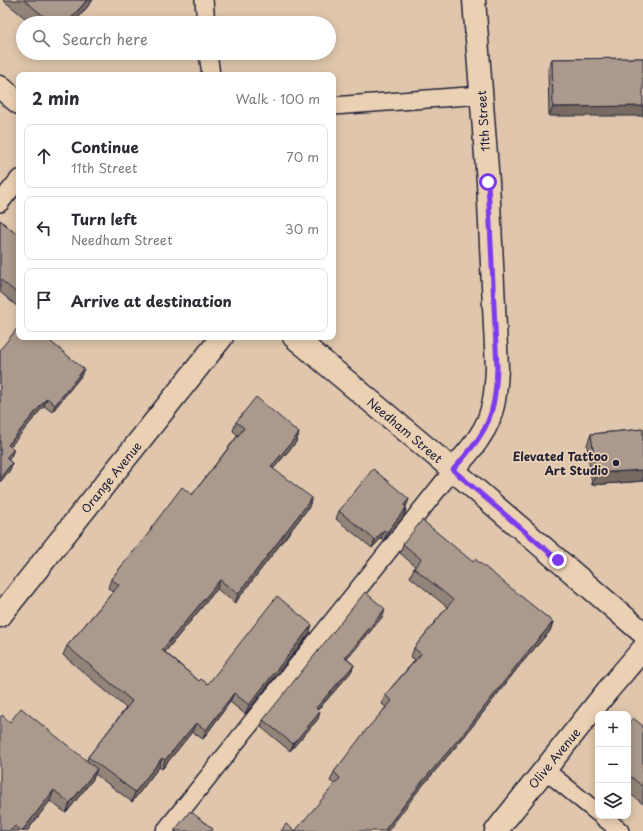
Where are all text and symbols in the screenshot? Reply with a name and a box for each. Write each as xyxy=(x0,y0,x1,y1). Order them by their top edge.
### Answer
search box xyxy=(16,16,336,60)
icon: search xyxy=(30,27,52,49)
text: Search here xyxy=(62,27,148,50)
text: 2 min xyxy=(32,85,79,111)
text: Walk · 100 m xyxy=(236,89,320,108)
street label: 11th Street xyxy=(472,90,494,152)
text: Continue xyxy=(71,135,139,158)
icon: ahead xyxy=(33,145,55,167)
text: 70 m xyxy=(286,147,319,166)
text: 11th Street xyxy=(71,158,137,177)
route start xyxy=(479,173,497,191)
text: Turn left xyxy=(71,207,137,230)
icon: left xyxy=(33,217,55,239)
text: 30 m xyxy=(285,219,319,238)
text: Needham Street xyxy=(71,230,172,249)
icon: arrive xyxy=(33,289,55,311)
text: Arrive at destination xyxy=(71,289,232,312)
street label: Needham Street xyxy=(363,393,447,467)
street label: Orange Avenue xyxy=(76,437,146,517)
place label: Elevated Tattoo Art Studio xyxy=(513,447,608,479)
marker: Elevated Tattoo Art Studio xyxy=(611,458,621,468)
route end xyxy=(549,551,567,569)
map controls xyxy=(595,711,631,819)
button: + xyxy=(595,711,631,747)
street label: Olive Avenue xyxy=(524,723,584,792)
button: − xyxy=(595,747,631,783)
button: layers xyxy=(595,783,631,819)

